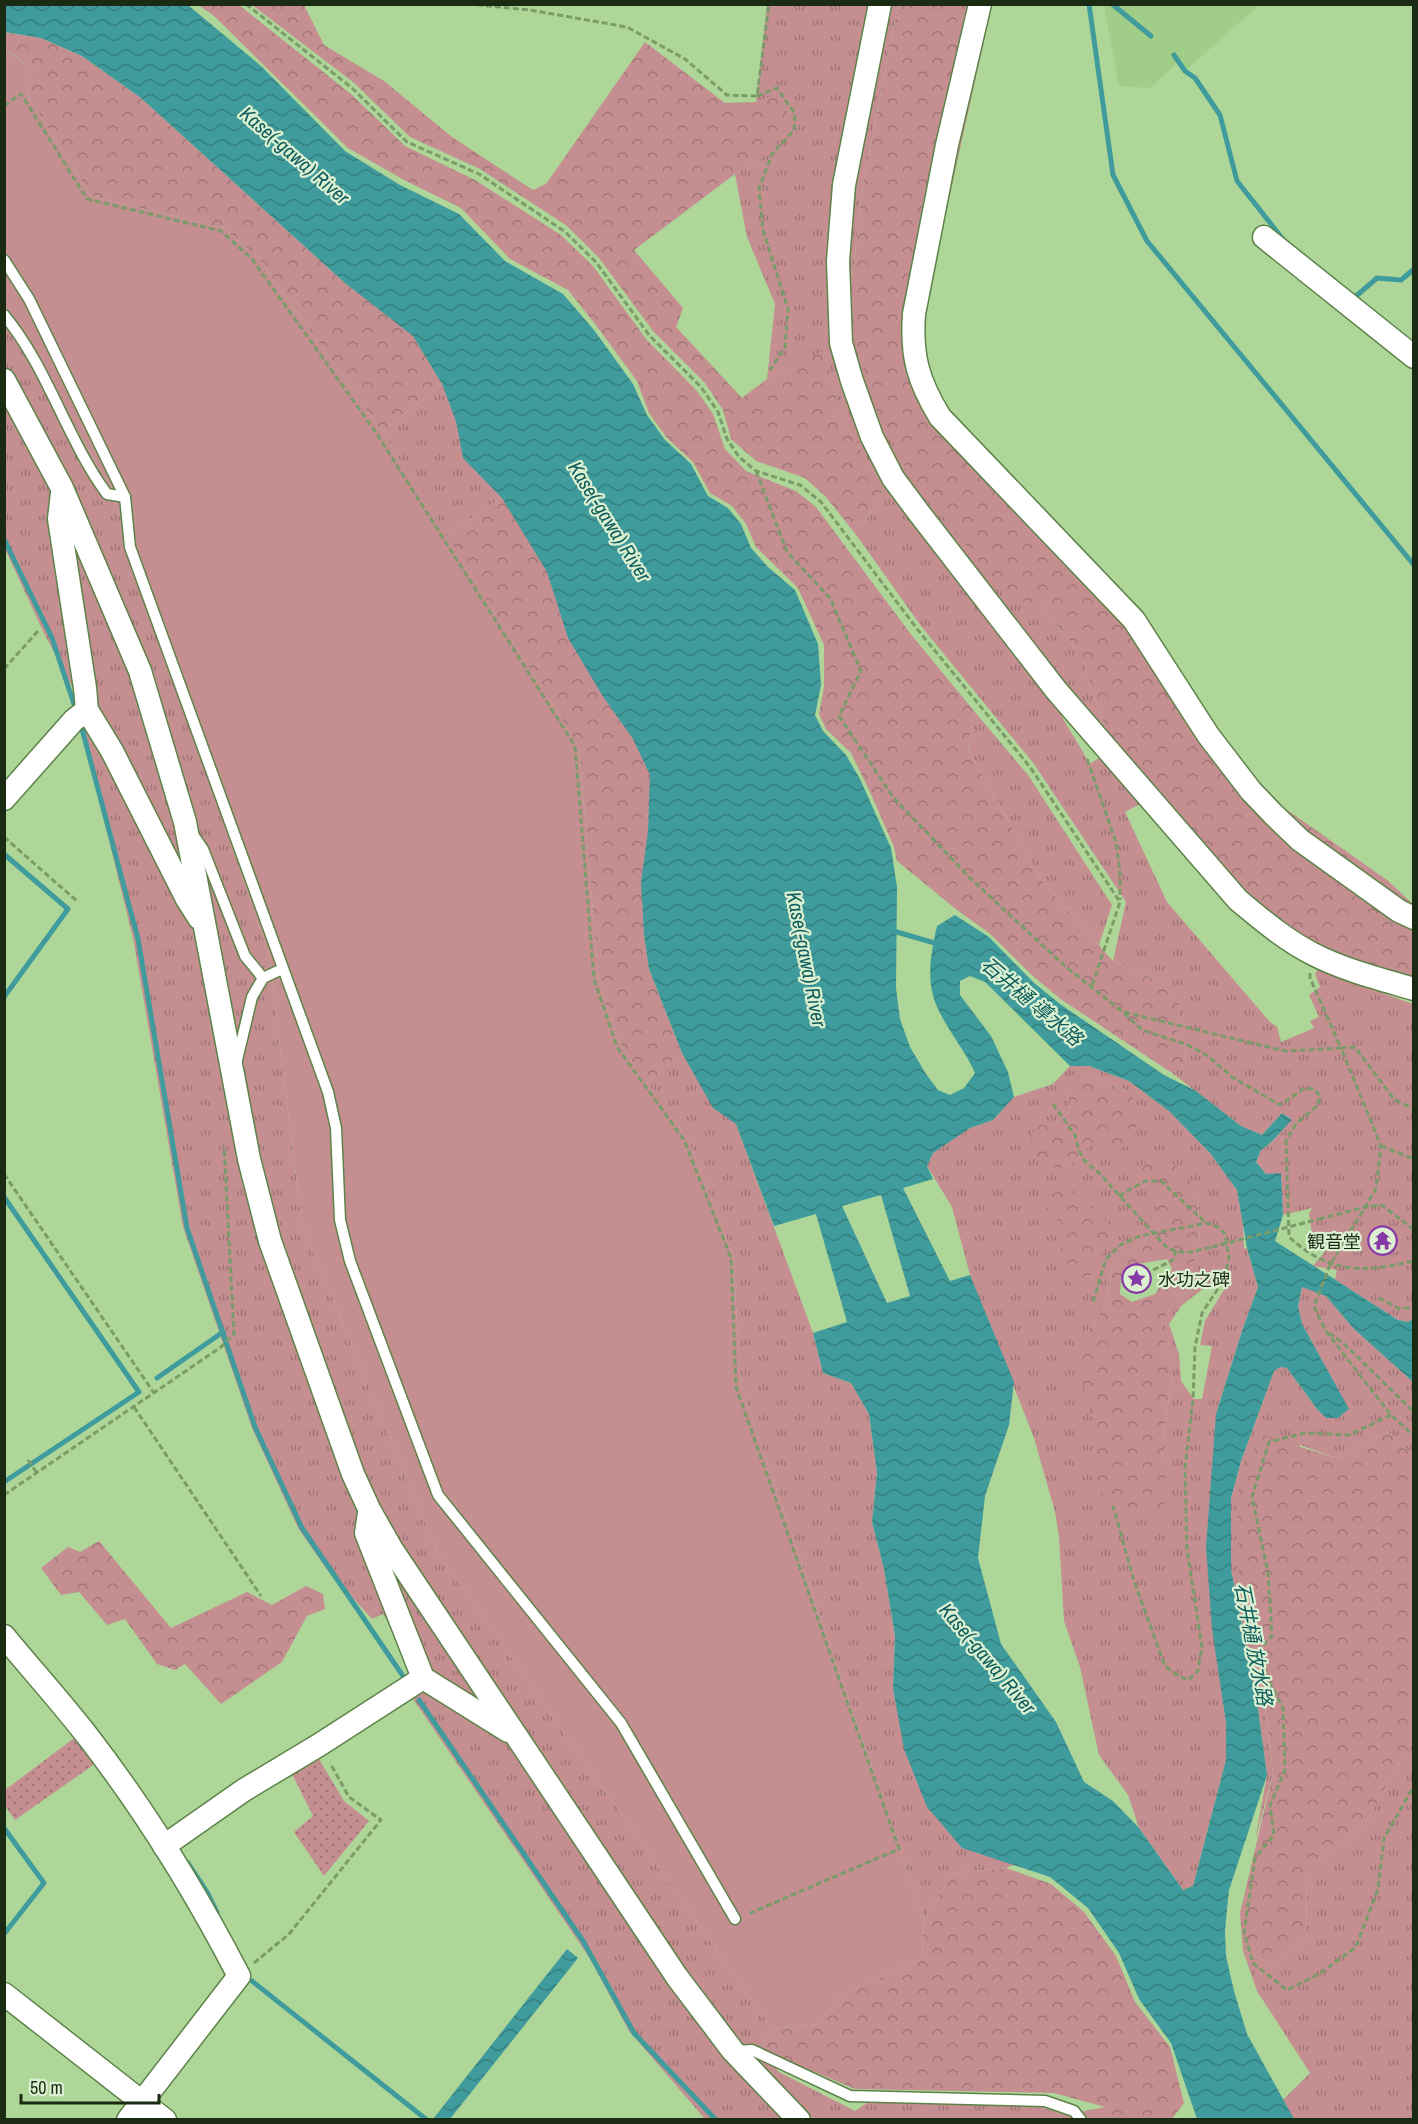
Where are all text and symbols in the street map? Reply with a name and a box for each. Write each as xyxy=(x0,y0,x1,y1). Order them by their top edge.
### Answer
water label: Kase(-gawa) River xyxy=(235,100,356,210)
water label: Kase(-gawa) River xyxy=(562,456,658,587)
water label: Kase(-gawa) River xyxy=(781,889,833,1029)
water label: 石井樋 導水路 xyxy=(976,951,1090,1053)
temple icon: 観音堂 xyxy=(1366,1225,1398,1257)
place label: 観音堂 xyxy=(1307,1229,1361,1254)
place icon: 水功之碑 xyxy=(1121,1263,1153,1295)
place label: 水功之碑 xyxy=(1158,1267,1230,1292)
water label: 石井樋 放水路 xyxy=(1229,1580,1280,1710)
water label: Kase(-gawa) River xyxy=(934,1597,1043,1719)
scale bar xyxy=(21,2067,159,2105)
text: 50 m xyxy=(30,2075,63,2100)

